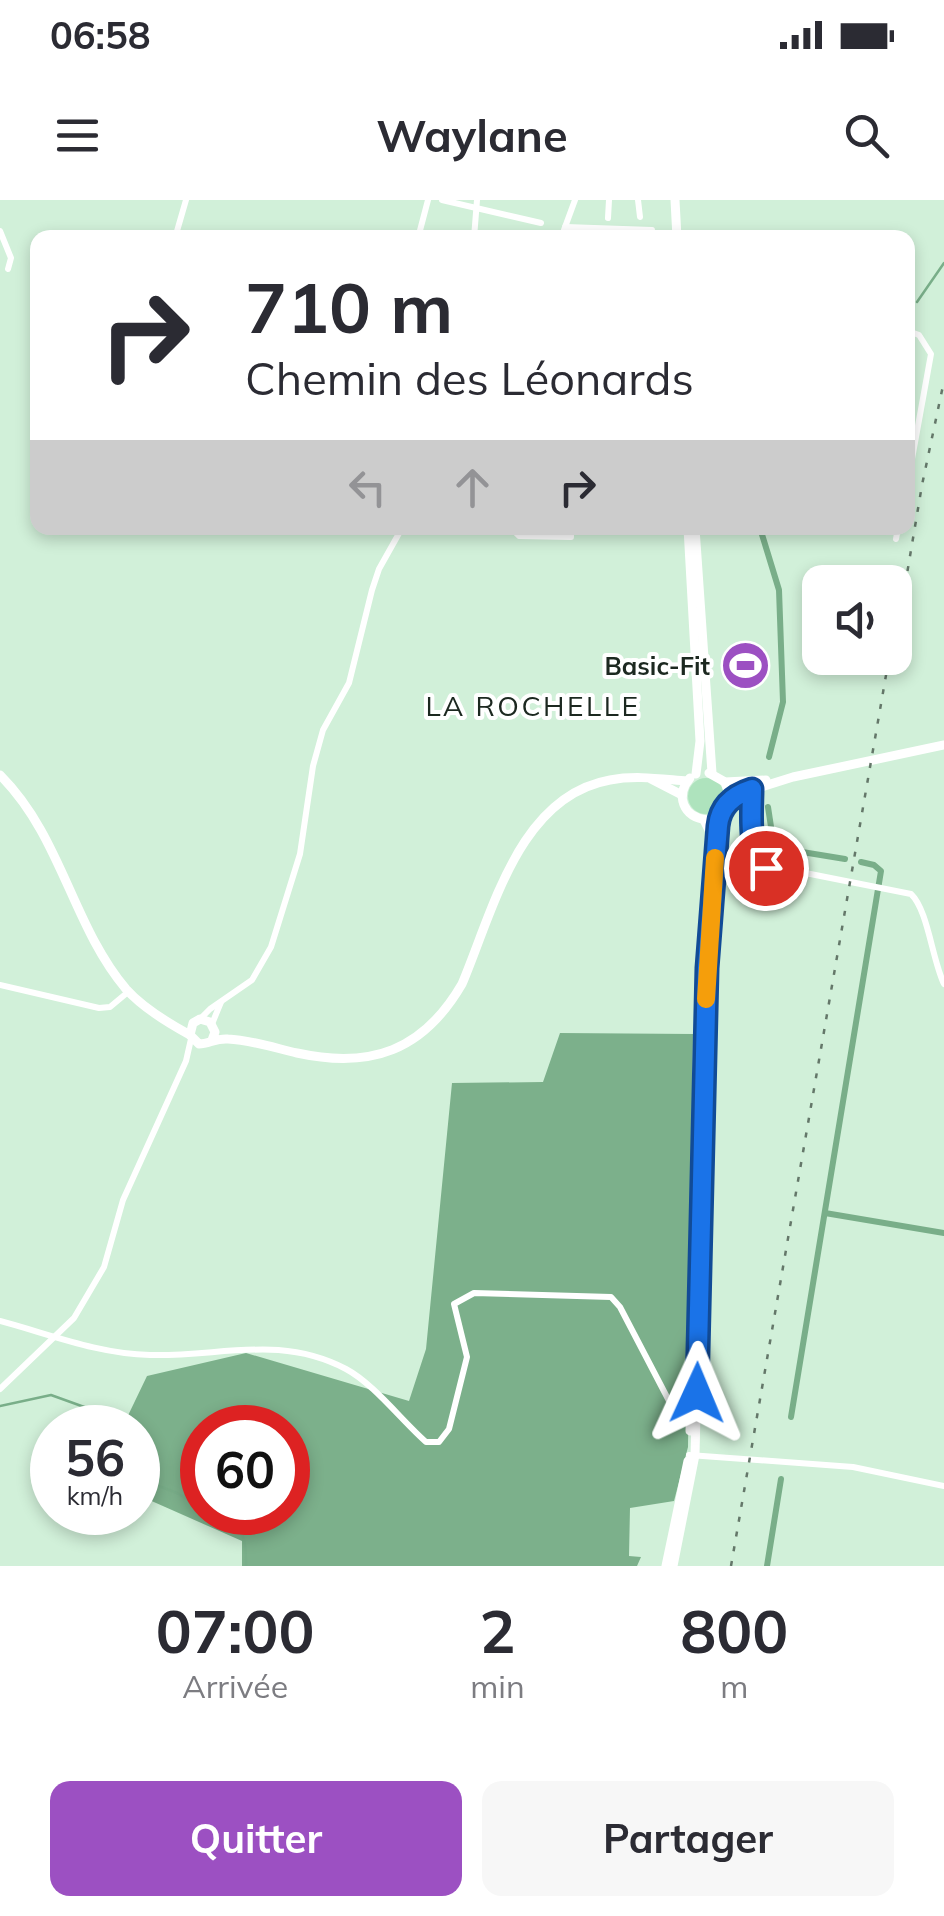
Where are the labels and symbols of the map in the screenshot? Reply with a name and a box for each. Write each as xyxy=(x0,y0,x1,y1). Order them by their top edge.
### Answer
sports icon: Basic-Fit xyxy=(719,640,771,692)
place label: Basic-Fit xyxy=(605,650,711,681)
district label: LA ROCHELLE xyxy=(426,688,640,723)
pin xyxy=(724,826,809,911)
position arrow xyxy=(645,1341,749,1445)
speed limit sign: 60 xyxy=(180,1405,310,1535)

